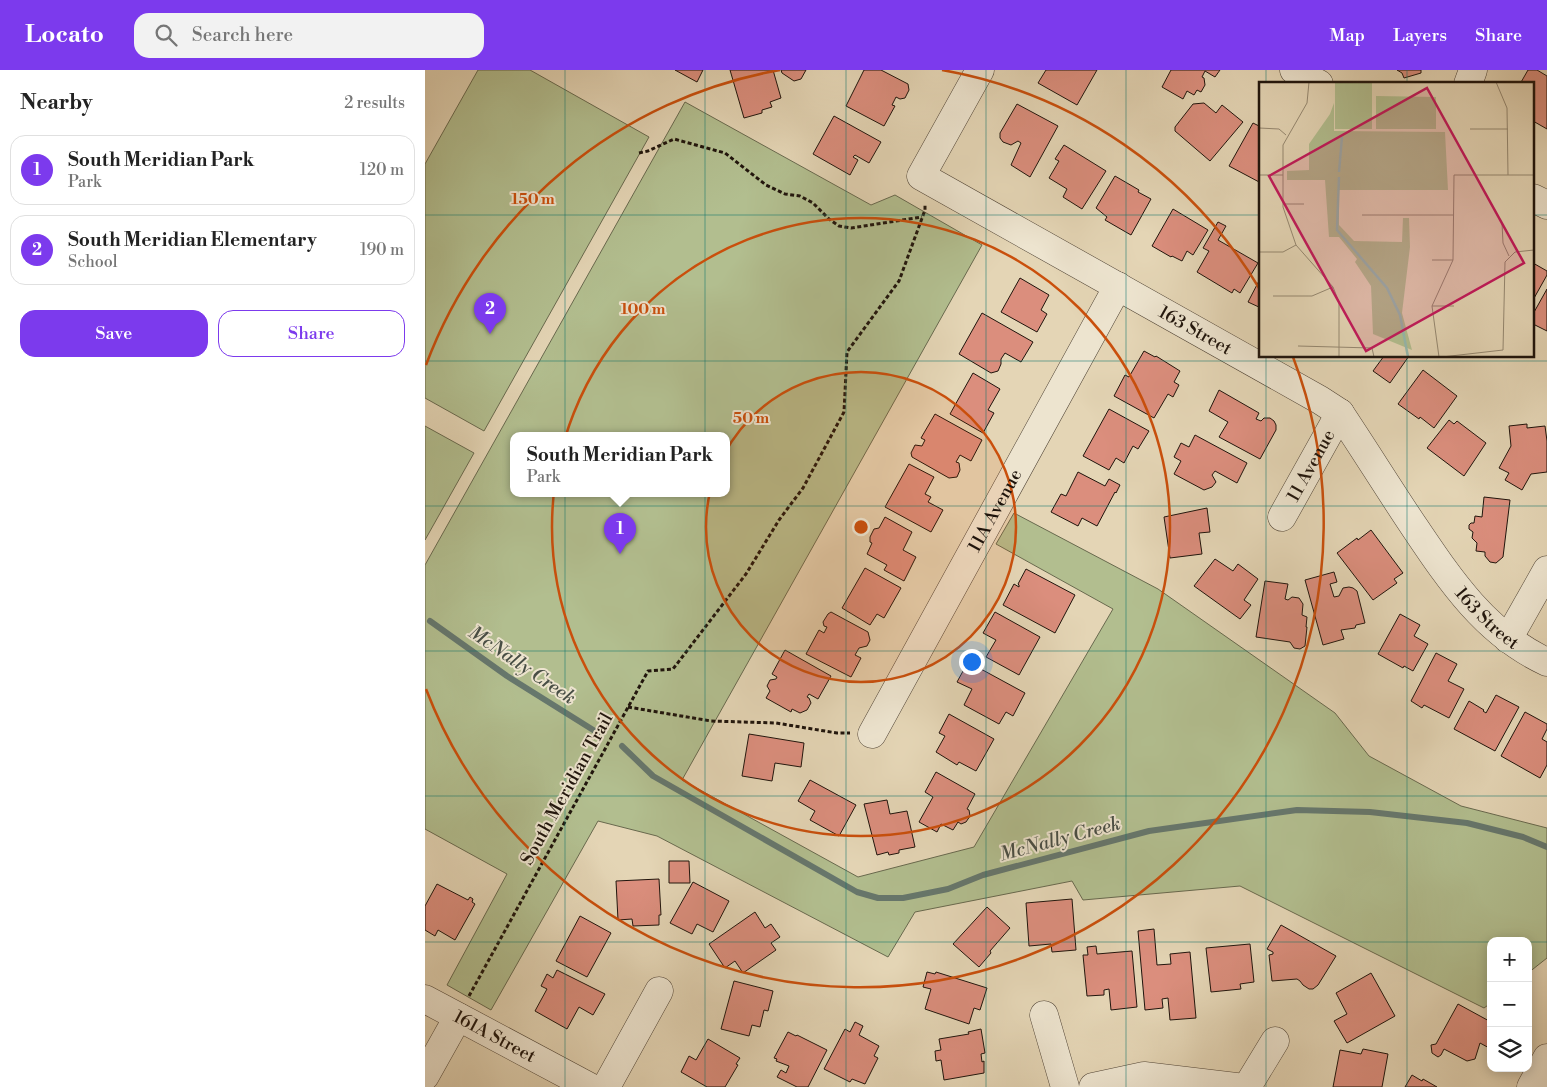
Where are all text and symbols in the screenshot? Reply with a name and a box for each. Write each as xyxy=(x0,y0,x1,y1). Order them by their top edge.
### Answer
search box xyxy=(134,13,484,58)
text: Locato xyxy=(25,20,104,50)
icon: search xyxy=(152,21,180,49)
text: Search here xyxy=(192,23,293,47)
text: Map xyxy=(1330,24,1365,47)
text: Layers xyxy=(1393,24,1447,47)
text: Share xyxy=(1475,24,1522,47)
inset map xyxy=(1259,82,1535,358)
text: Nearby xyxy=(20,90,93,116)
text: 2 results xyxy=(344,93,405,113)
text: South Meridian Park xyxy=(68,148,254,172)
text: 1 xyxy=(33,160,41,180)
text: 120 m xyxy=(360,160,404,180)
text: Park xyxy=(68,172,101,192)
text: 150 m xyxy=(511,190,555,209)
text: South Meridian Elementary xyxy=(68,228,317,252)
text: 2 xyxy=(32,240,42,260)
text: 190 m xyxy=(360,240,404,260)
text: School xyxy=(68,252,117,272)
pin: 2 xyxy=(474,293,506,334)
text: 100 m xyxy=(621,300,666,319)
street label: 163 Street xyxy=(1155,300,1237,360)
button: Save xyxy=(20,310,208,357)
button: Share xyxy=(218,310,405,357)
text: 50 m xyxy=(733,409,769,428)
street label: 11 Avenue xyxy=(1281,425,1340,506)
popup xyxy=(510,432,730,497)
text: South Meridian Park xyxy=(527,443,713,467)
street label: 11A Avenue xyxy=(963,465,1027,556)
text: Park xyxy=(527,467,560,487)
pin: 1 xyxy=(604,513,636,554)
centre of rings xyxy=(852,518,870,536)
street label: 163 Street xyxy=(1450,582,1524,655)
water label: McNally Creek xyxy=(464,620,580,710)
your location xyxy=(959,649,985,675)
street label: South Meridian Trail xyxy=(516,708,619,869)
water label: McNally Creek xyxy=(997,811,1123,867)
map controls xyxy=(1487,937,1532,1072)
button: + xyxy=(1487,937,1532,982)
button: − xyxy=(1487,982,1532,1027)
street label: 161A Street xyxy=(449,1005,541,1068)
button: layers xyxy=(1487,1027,1532,1072)

